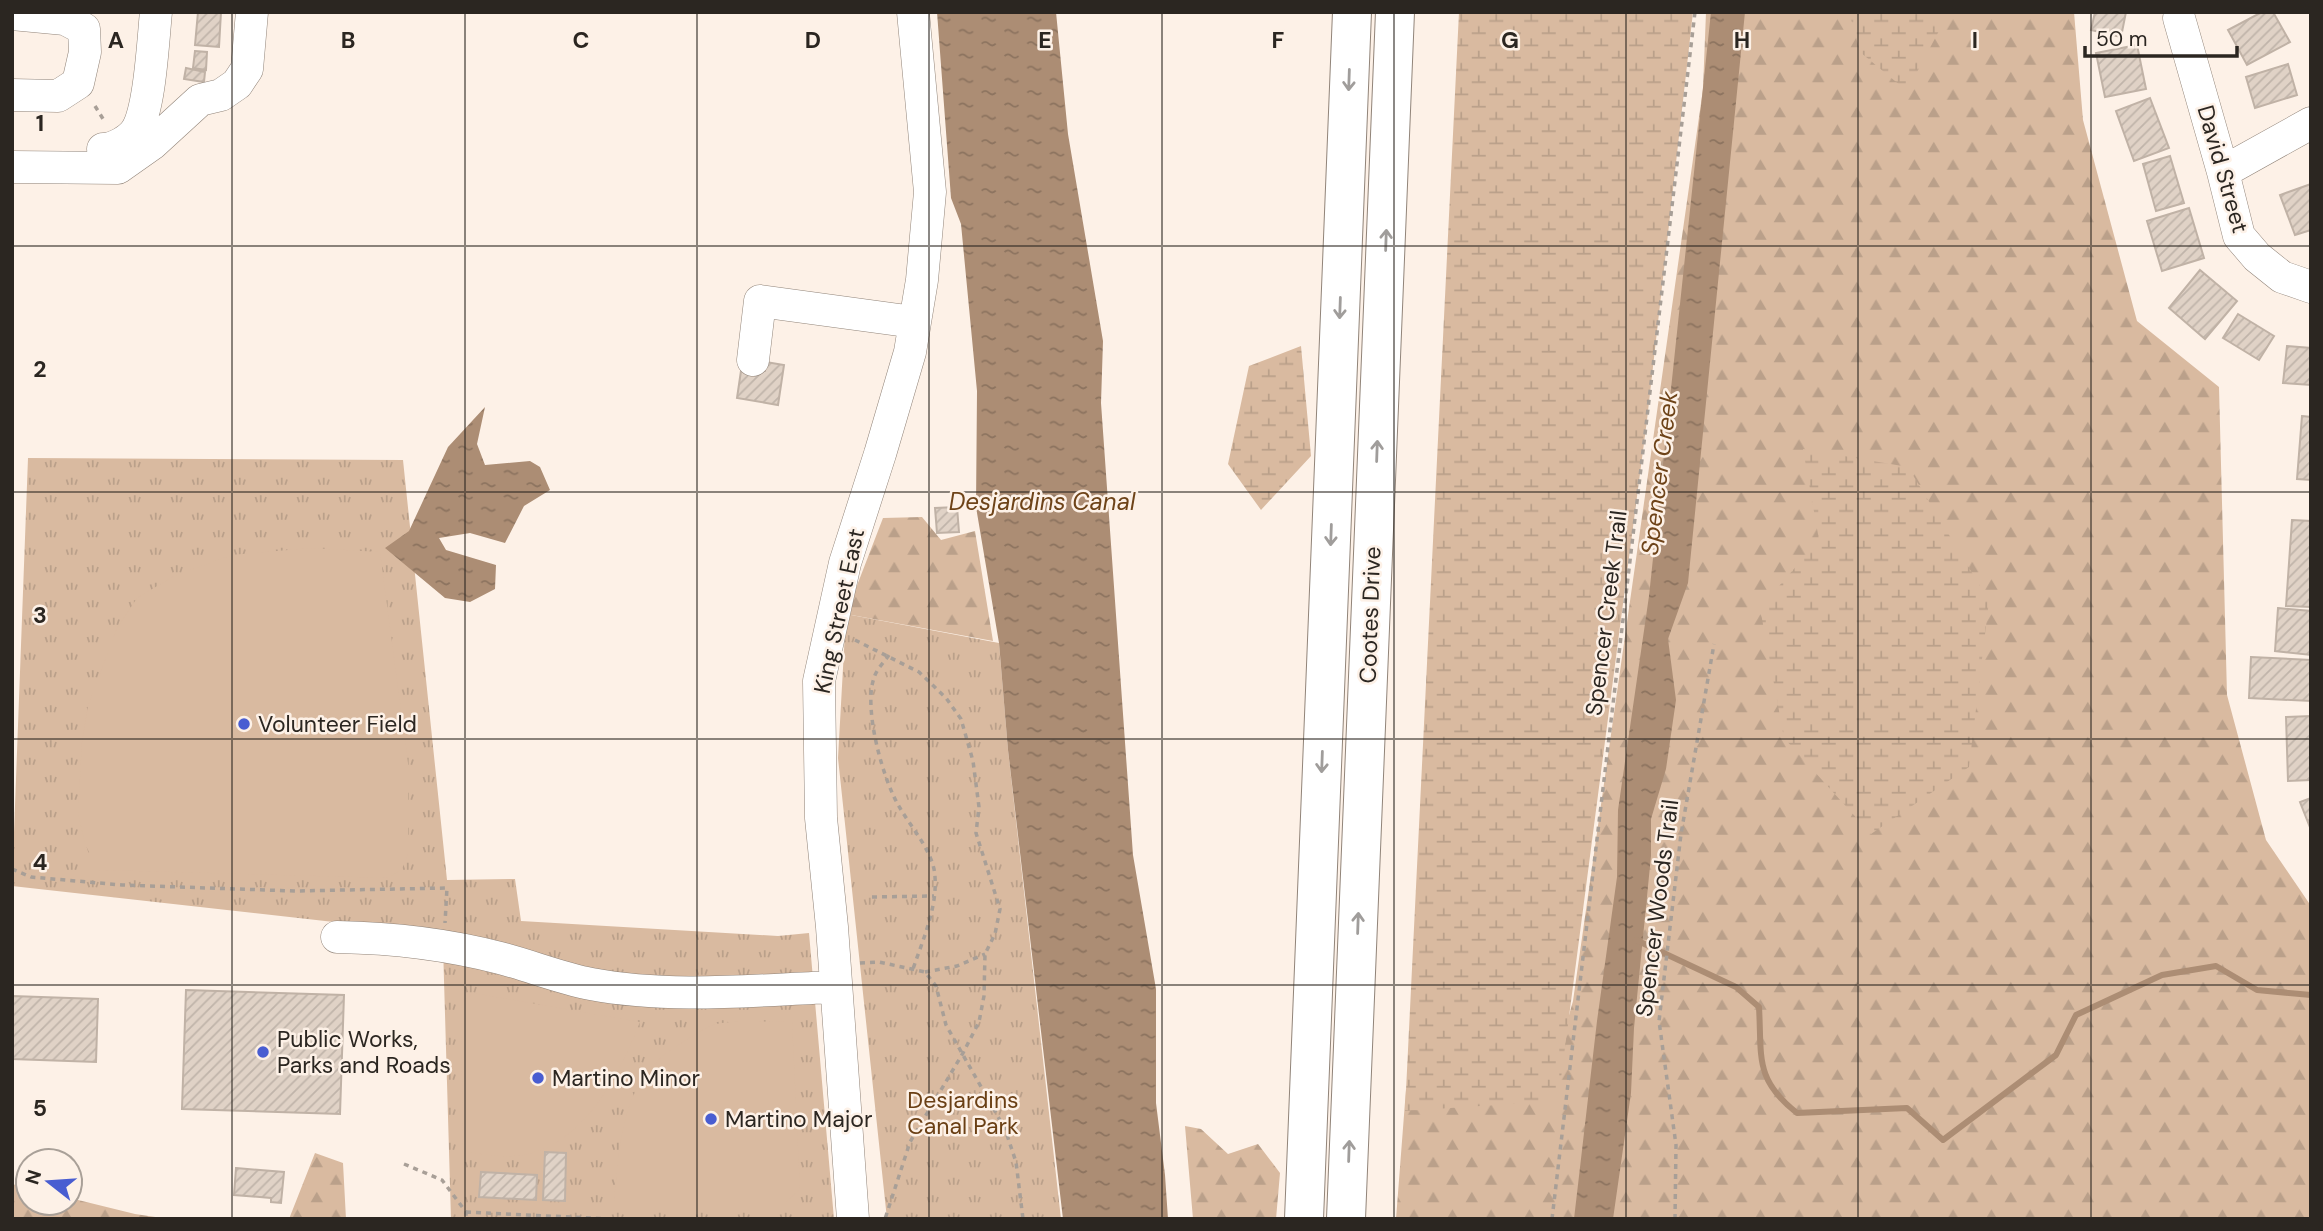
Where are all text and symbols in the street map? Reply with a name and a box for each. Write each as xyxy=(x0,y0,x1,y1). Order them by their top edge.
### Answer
scale bar xyxy=(2085,14,2237,58)
text: A xyxy=(108,25,124,55)
text: B xyxy=(341,25,355,55)
text: C xyxy=(573,25,589,55)
text: D xyxy=(805,25,821,55)
text: E xyxy=(1038,25,1052,55)
text: F xyxy=(1272,25,1285,55)
text: G xyxy=(1501,25,1519,55)
text: H xyxy=(1734,25,1750,55)
text: I xyxy=(1972,25,1978,55)
text: 50 m xyxy=(2096,25,2147,53)
one-way arrow xyxy=(1343,69,1356,92)
street label: David Street xyxy=(2190,102,2256,236)
text: 1 xyxy=(36,108,44,138)
one-way arrow xyxy=(1379,229,1392,252)
one-way arrow xyxy=(1334,296,1347,319)
text: 2 xyxy=(33,354,47,384)
water label: Spencer Creek xyxy=(1634,389,1685,557)
one-way arrow xyxy=(1371,440,1384,463)
water label: Desjardins Canal xyxy=(949,486,1136,517)
street label: Spencer Creek Trail xyxy=(1579,509,1633,717)
one-way arrow xyxy=(1325,523,1338,546)
street label: King Street East xyxy=(807,526,871,696)
street label: Cootes Drive xyxy=(1353,546,1387,684)
text: 3 xyxy=(33,600,47,630)
place label: Volunteer Field xyxy=(258,709,417,739)
marker: Volunteer Field xyxy=(236,716,252,732)
one-way arrow xyxy=(1316,751,1329,774)
street label: Spencer Woods Trail xyxy=(1629,798,1685,1018)
text: 4 xyxy=(33,847,48,877)
one-way arrow xyxy=(1351,912,1364,935)
place label: Public Works, Parks and Roads xyxy=(277,1024,451,1080)
marker: Public Works, Parks and Roads xyxy=(255,1044,271,1060)
place label: Martino Minor xyxy=(552,1063,700,1093)
marker: Martino Minor xyxy=(530,1070,546,1086)
park label: Desjardins Canal Park xyxy=(907,1085,1019,1141)
text: 5 xyxy=(33,1093,47,1123)
place label: Martino Major xyxy=(725,1104,872,1134)
marker: Martino Major xyxy=(703,1111,719,1127)
one-way arrow xyxy=(1342,1139,1355,1162)
north arrow xyxy=(14,1147,84,1217)
text: N xyxy=(19,1167,47,1187)

